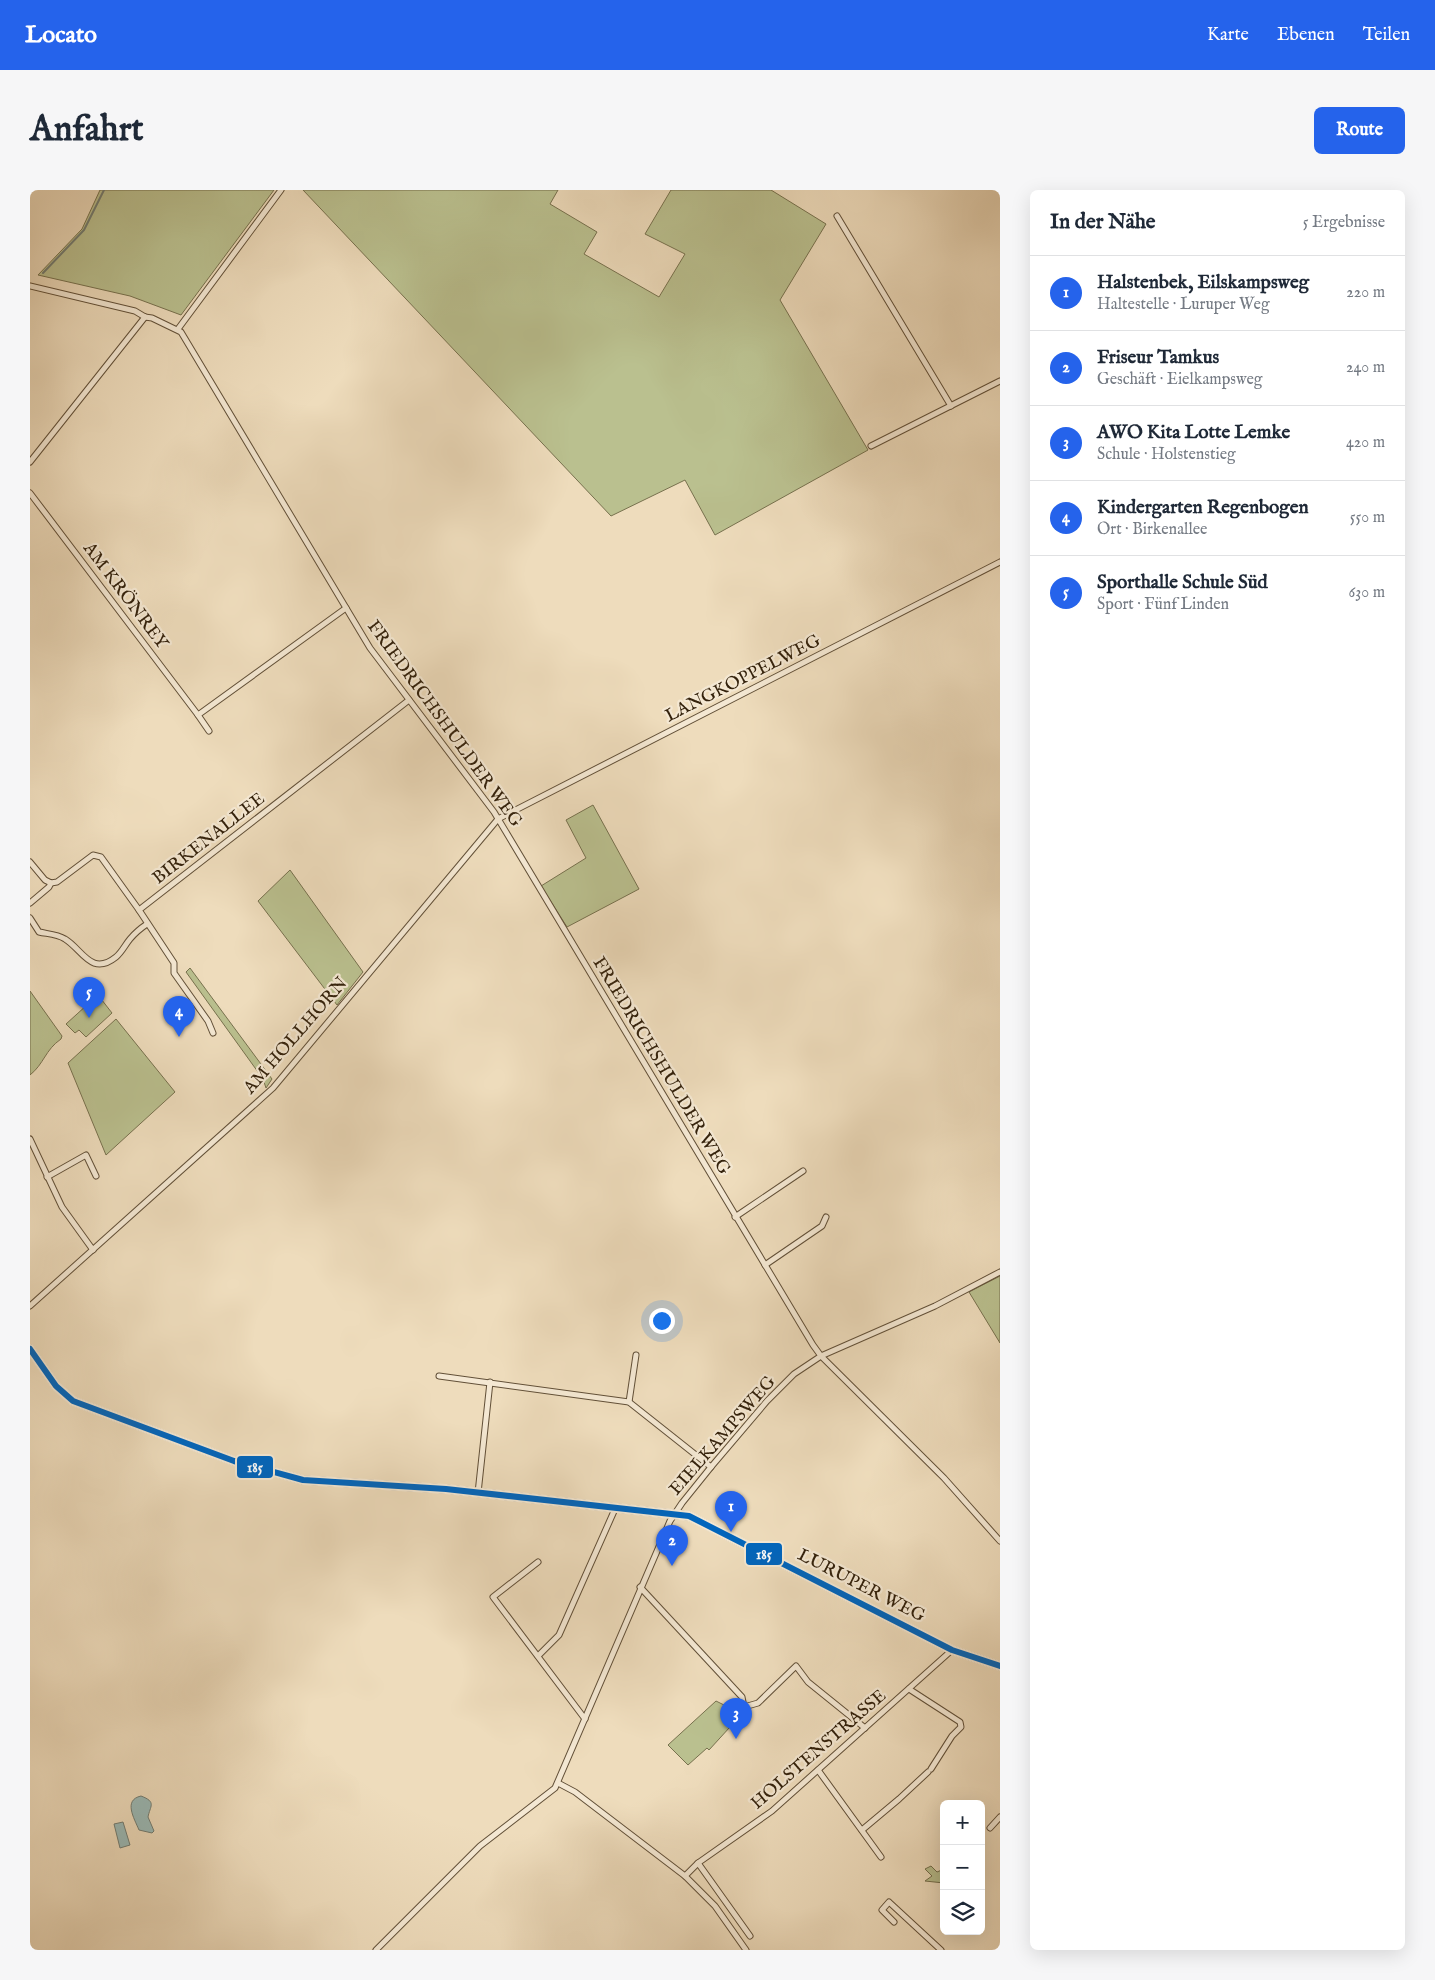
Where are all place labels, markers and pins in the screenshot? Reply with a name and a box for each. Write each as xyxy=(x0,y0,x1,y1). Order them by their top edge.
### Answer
pin: 5 xyxy=(73,977,105,1018)
pin: 4 xyxy=(163,996,195,1037)
pin: 1 xyxy=(715,1491,747,1532)
pin: 2 xyxy=(656,1525,688,1566)
pin: 3 xyxy=(720,1698,752,1739)

